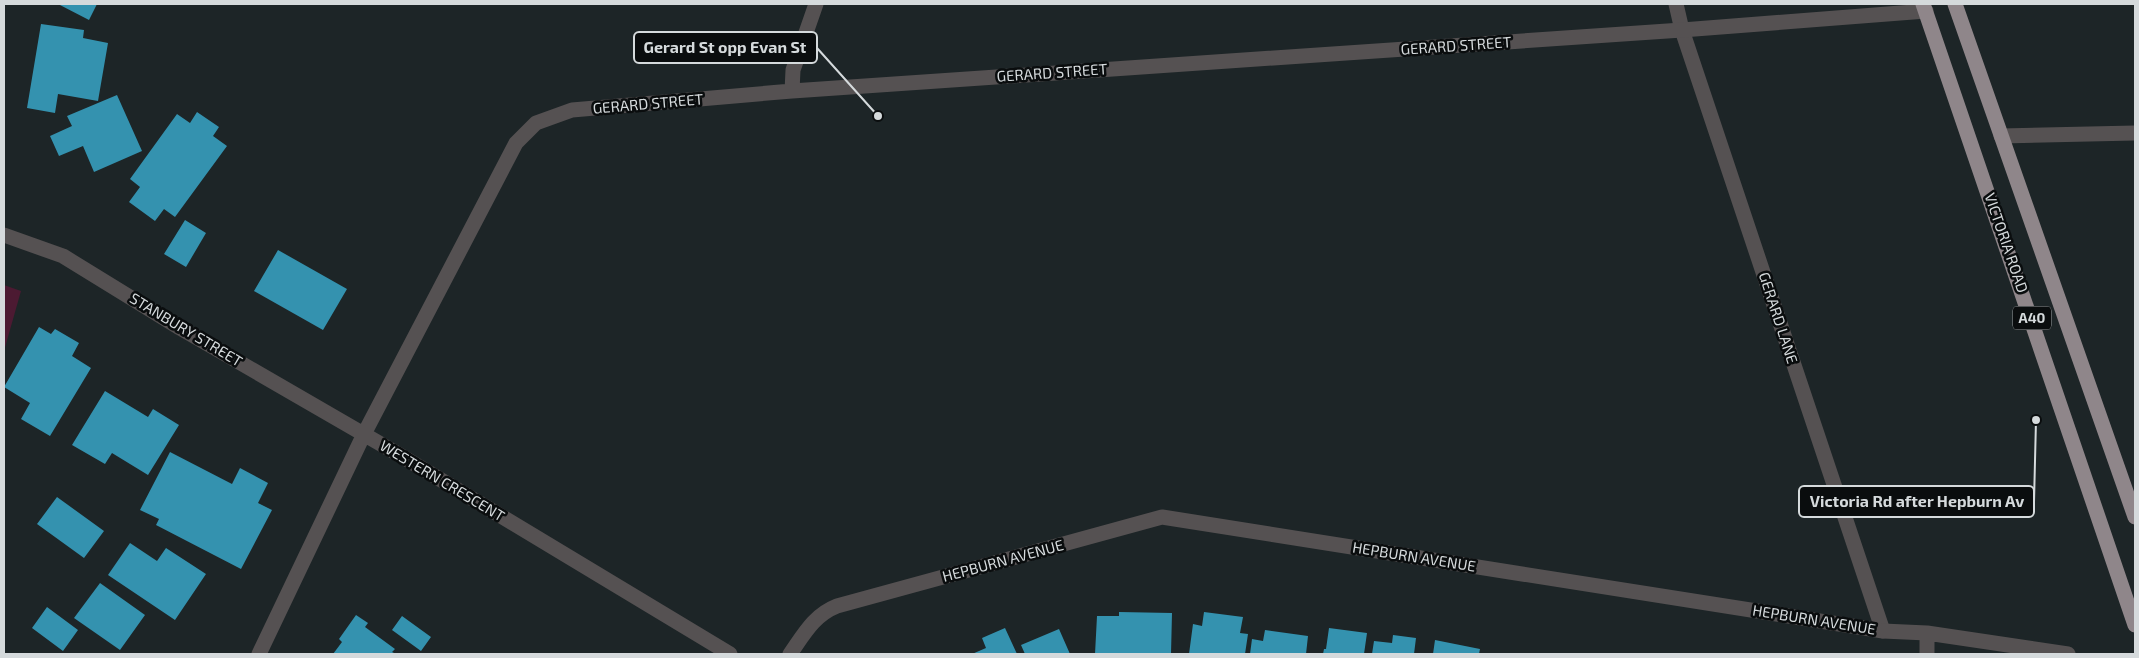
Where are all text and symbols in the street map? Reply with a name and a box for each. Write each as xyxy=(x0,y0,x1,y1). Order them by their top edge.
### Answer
callout: Gerard St opp Evan St xyxy=(634,32,817,63)
street label: GERARD STREET xyxy=(1400,32,1512,58)
text: Gerard St opp Evan St xyxy=(644,37,807,56)
street label: GERARD STREET xyxy=(996,59,1108,85)
street label: GERARD STREET xyxy=(592,89,704,117)
street label: VICTORIA ROAD xyxy=(1981,190,2032,295)
street label: GERARD LANE xyxy=(1756,270,1802,366)
street label: STANBURY STREET xyxy=(127,288,246,370)
road number: A40 xyxy=(2013,306,2051,330)
street label: WESTERN CRESCENT xyxy=(377,436,508,525)
callout: Victoria Rd after Hepburn Av xyxy=(1799,486,2034,517)
text: Victoria Rd after Hepburn Av xyxy=(1810,491,2024,510)
street label: HEPBURN AVENUE xyxy=(940,535,1065,585)
street label: HEPBURN AVENUE xyxy=(1351,537,1477,575)
street label: HEPBURN AVENUE xyxy=(1751,600,1877,638)

